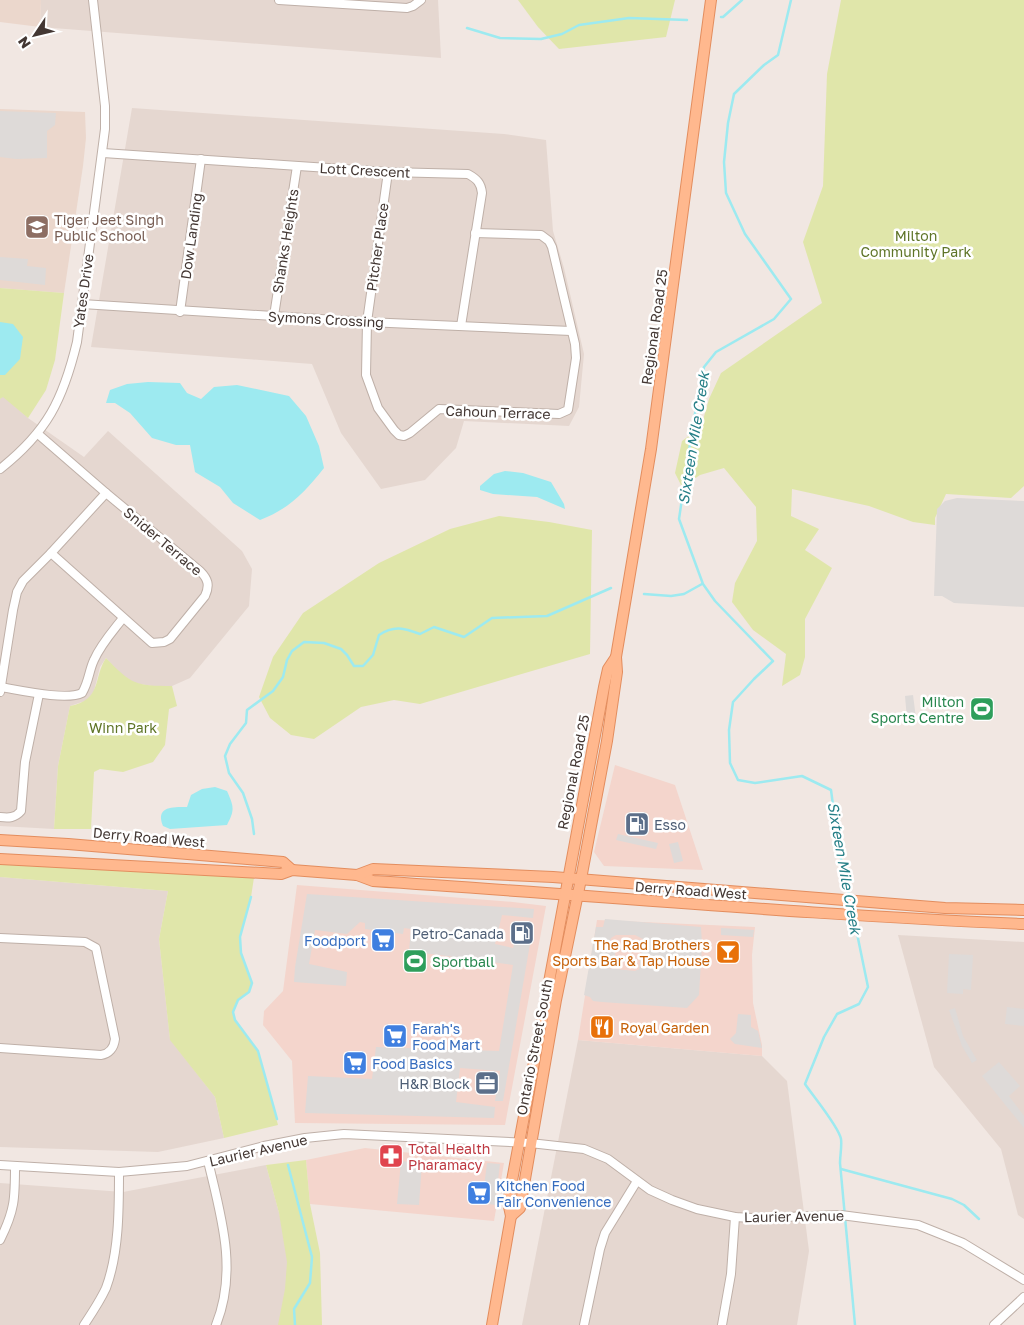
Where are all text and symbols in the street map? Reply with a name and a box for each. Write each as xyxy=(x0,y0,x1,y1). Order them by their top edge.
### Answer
north arrow xyxy=(10,10,60,60)
text: N xyxy=(14,34,34,52)
street label: Lott Crescent xyxy=(319,159,411,181)
street label: Shanks Heights xyxy=(268,188,302,294)
street label: Dow Landing xyxy=(177,192,205,280)
street label: Pitcher Place xyxy=(362,202,392,292)
place label: Tiger Jeet Singh Public School xyxy=(54,211,164,244)
school or university icon: Tiger Jeet Singh Public School xyxy=(24,214,50,240)
park label: Milton Community Park xyxy=(860,227,972,260)
street label: Yates Drive xyxy=(69,253,97,329)
street label: Regional Road 25 xyxy=(637,268,671,386)
street label: Symons Crossing xyxy=(268,307,384,331)
water label: Sixteen Mile Creek xyxy=(674,369,713,506)
street label: Cahoun Terrace xyxy=(445,402,551,422)
street label: Snider Terrace xyxy=(120,503,206,579)
place label: Milton Sports Centre xyxy=(871,693,964,726)
sports icon: Milton Sports Centre xyxy=(969,696,995,722)
street label: Regional Road 25 xyxy=(554,713,592,831)
park label: Winn Park xyxy=(89,719,157,736)
water label: Sixteen Mile Creek xyxy=(824,800,866,937)
fuel station icon: Esso xyxy=(624,811,650,837)
place label: Esso xyxy=(654,816,686,833)
street label: Derry Road West xyxy=(92,824,206,850)
street label: Derry Road West xyxy=(634,878,748,902)
fuel station icon: Petro-Canada xyxy=(509,920,535,946)
place label: Petro-Canada xyxy=(412,925,504,942)
supermarket icon: Foodport xyxy=(370,927,396,953)
place label: Foodport xyxy=(304,932,366,949)
place label: The Rad Brothers Sports Bar & Tap House xyxy=(552,936,710,969)
bar icon: The Rad Brothers Sports Bar & Tap House xyxy=(715,939,741,965)
sports icon: Sportball xyxy=(402,948,428,974)
place label: Sportball xyxy=(432,953,495,970)
street label: Ontario Street South xyxy=(512,977,556,1117)
restaurant icon: Royal Garden xyxy=(589,1014,615,1040)
place label: Royal Garden xyxy=(620,1019,709,1036)
place label: Farah's Food Mart xyxy=(412,1020,480,1053)
supermarket icon: Farah's Food Mart xyxy=(382,1023,408,1049)
supermarket icon: Food Basics xyxy=(342,1050,368,1076)
place label: Food Basics xyxy=(372,1055,453,1072)
office icon: H&R Block xyxy=(474,1070,500,1096)
place label: H&R Block xyxy=(399,1075,470,1092)
street label: Laurier Avenue xyxy=(207,1130,309,1170)
place label: Total Health Pharamacy xyxy=(408,1140,490,1173)
pharmacy icon: Total Health Pharamacy xyxy=(378,1143,404,1169)
place label: Kitchen Food Fair Convenience xyxy=(496,1177,611,1210)
supermarket icon: Kitchen Food Fair Convenience xyxy=(466,1180,492,1206)
street label: Laurier Avenue xyxy=(744,1207,844,1225)

